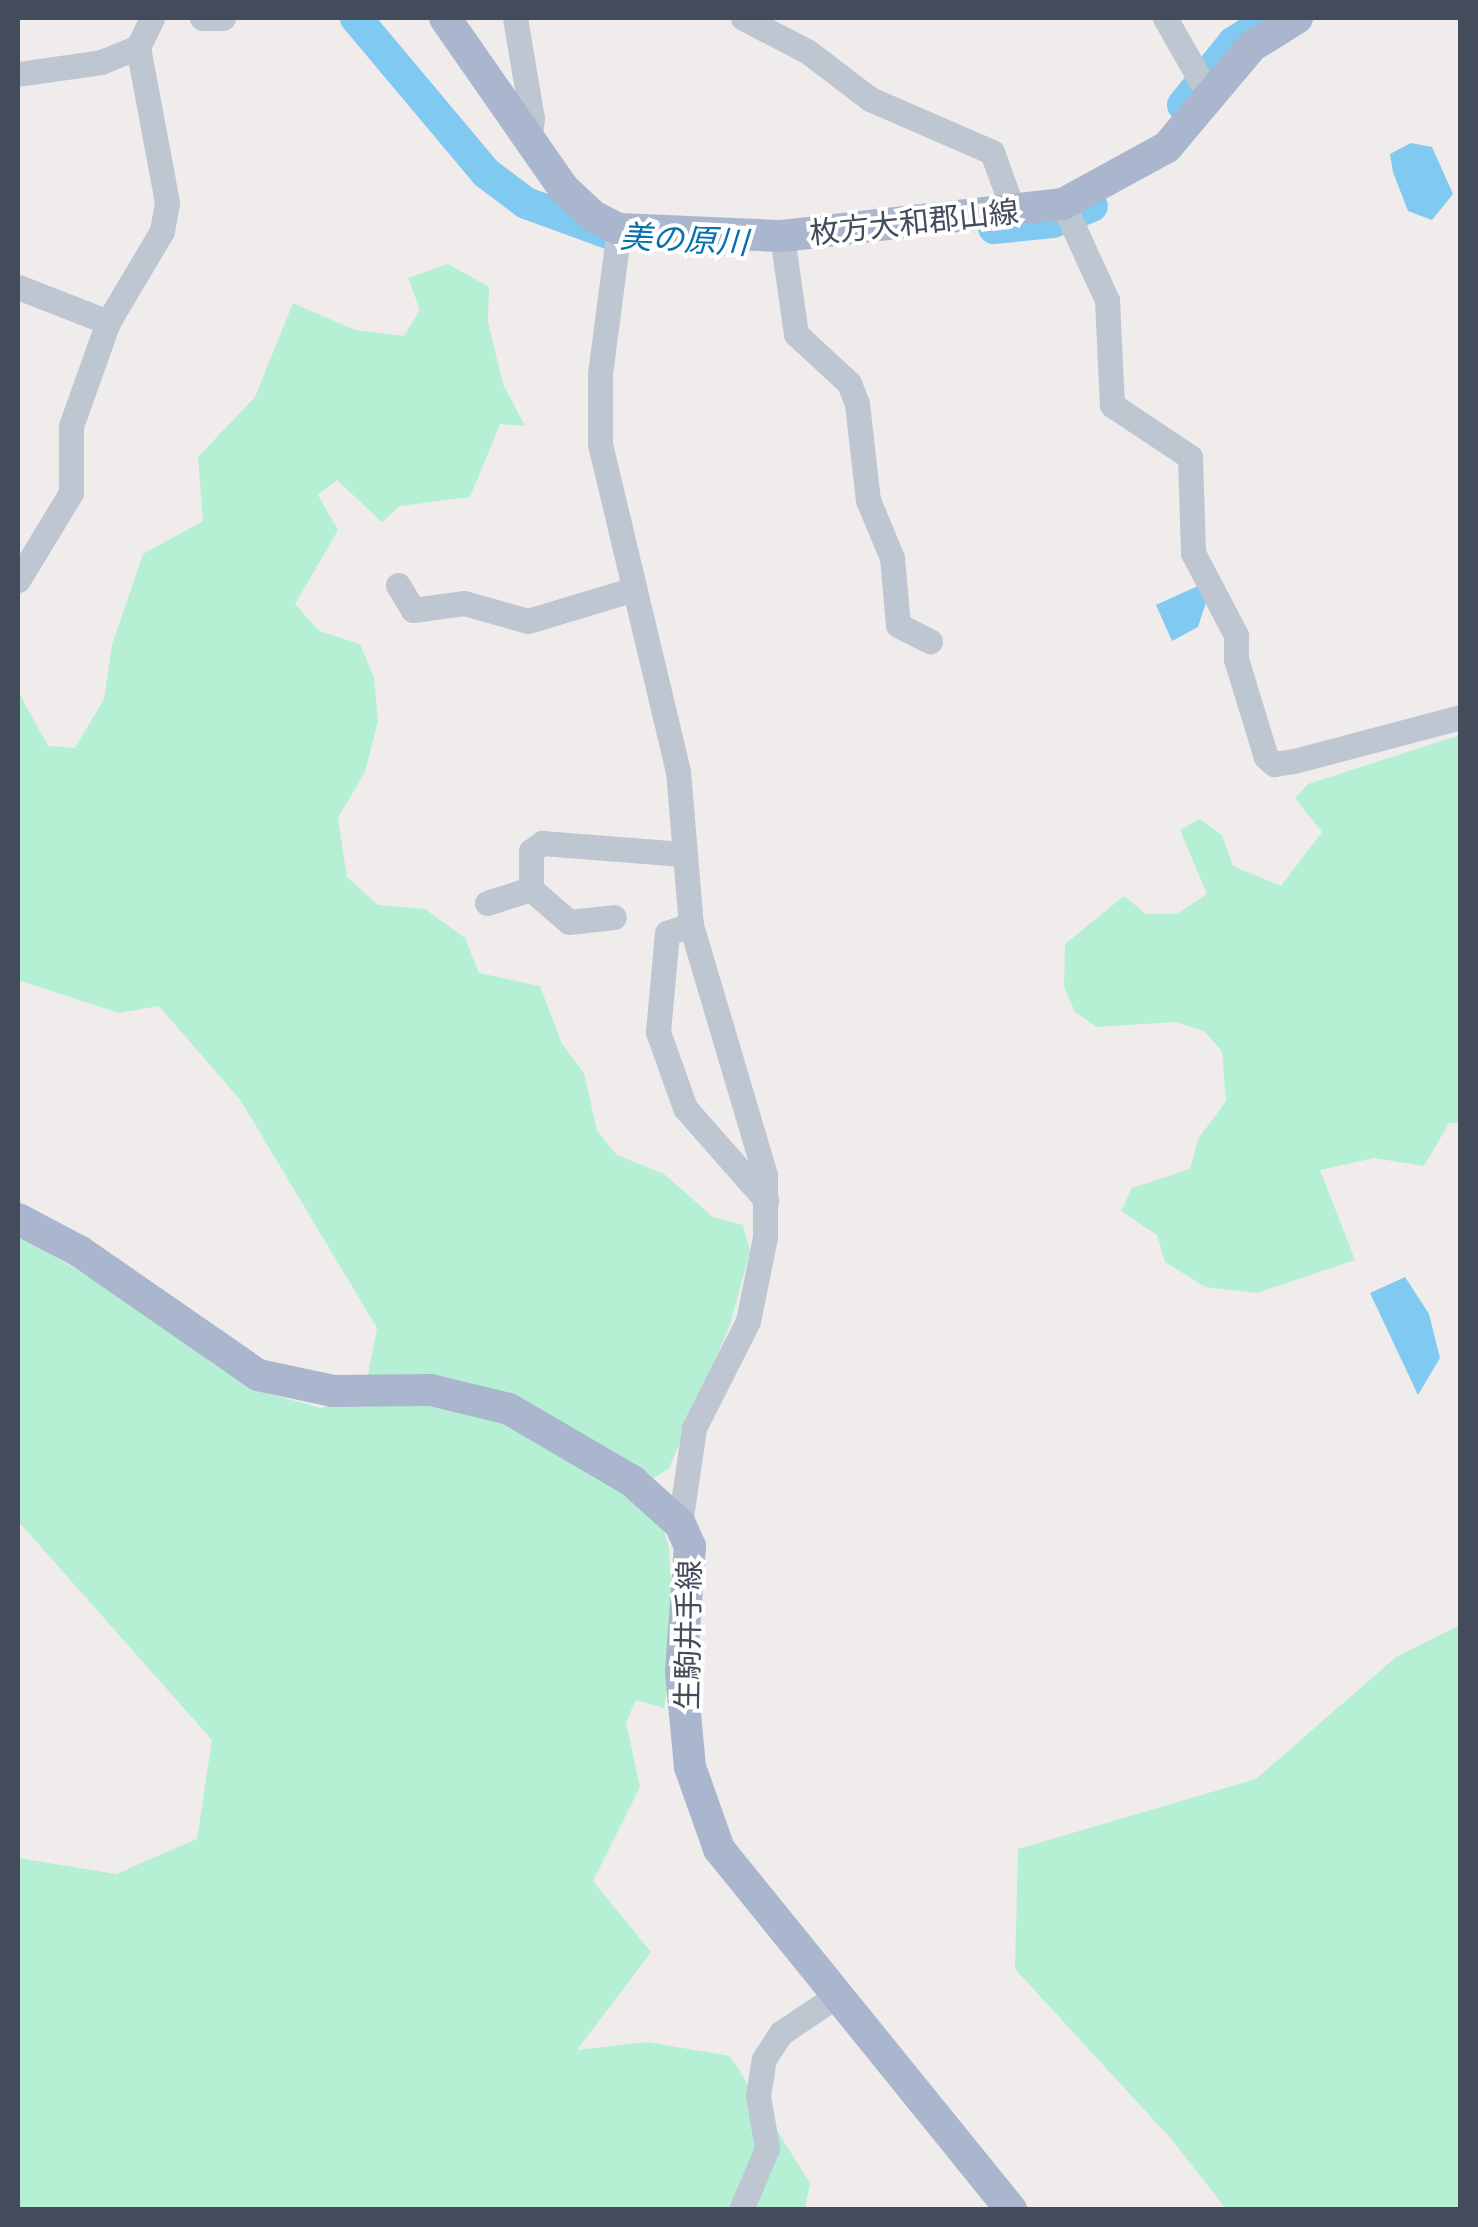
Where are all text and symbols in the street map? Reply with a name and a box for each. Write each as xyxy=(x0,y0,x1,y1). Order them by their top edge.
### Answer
street label: 枚方大和郡山線 xyxy=(808,193,1020,251)
water label: 美の原川 xyxy=(619,217,749,263)
street label: 生駒井手線 xyxy=(669,1560,707,1710)

